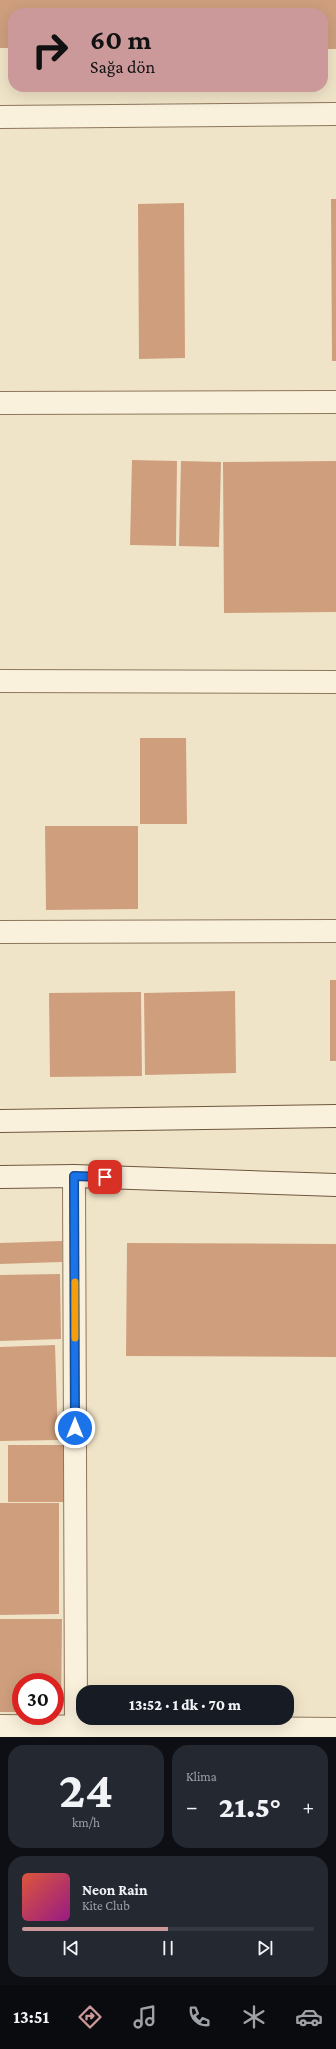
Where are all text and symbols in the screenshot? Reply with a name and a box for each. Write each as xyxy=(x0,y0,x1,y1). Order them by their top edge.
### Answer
icon: right xyxy=(24,24,76,76)
text: 60 m xyxy=(90,24,151,55)
text: Sağa dön xyxy=(90,57,155,77)
pin xyxy=(88,1160,122,1194)
icon: arrive xyxy=(94,1166,116,1188)
position arrow xyxy=(54,1407,96,1449)
speed limit sign: 30 xyxy=(12,1673,64,1725)
text: 13:52 · 1 dk · 70 m xyxy=(129,1697,241,1713)
text: 24 xyxy=(59,1760,113,1818)
text: Klima xyxy=(186,1769,217,1784)
text: 21.5° xyxy=(219,1790,281,1823)
text: − xyxy=(186,1794,198,1819)
text: + xyxy=(302,1794,314,1819)
text: km/h xyxy=(72,1815,100,1830)
text: Neon Rain xyxy=(82,1882,148,1898)
text: Kite Club xyxy=(82,1898,130,1913)
icon: previous xyxy=(60,1937,82,1959)
icon: pause xyxy=(157,1937,179,1959)
icon: next xyxy=(254,1937,276,1959)
icon: directions xyxy=(76,2003,104,2031)
icon: music xyxy=(131,2003,159,2031)
icon: phone xyxy=(185,2003,213,2031)
icon: climate xyxy=(240,2003,268,2031)
icon: car xyxy=(295,2003,323,2031)
text: 13:51 xyxy=(13,2007,49,2027)

